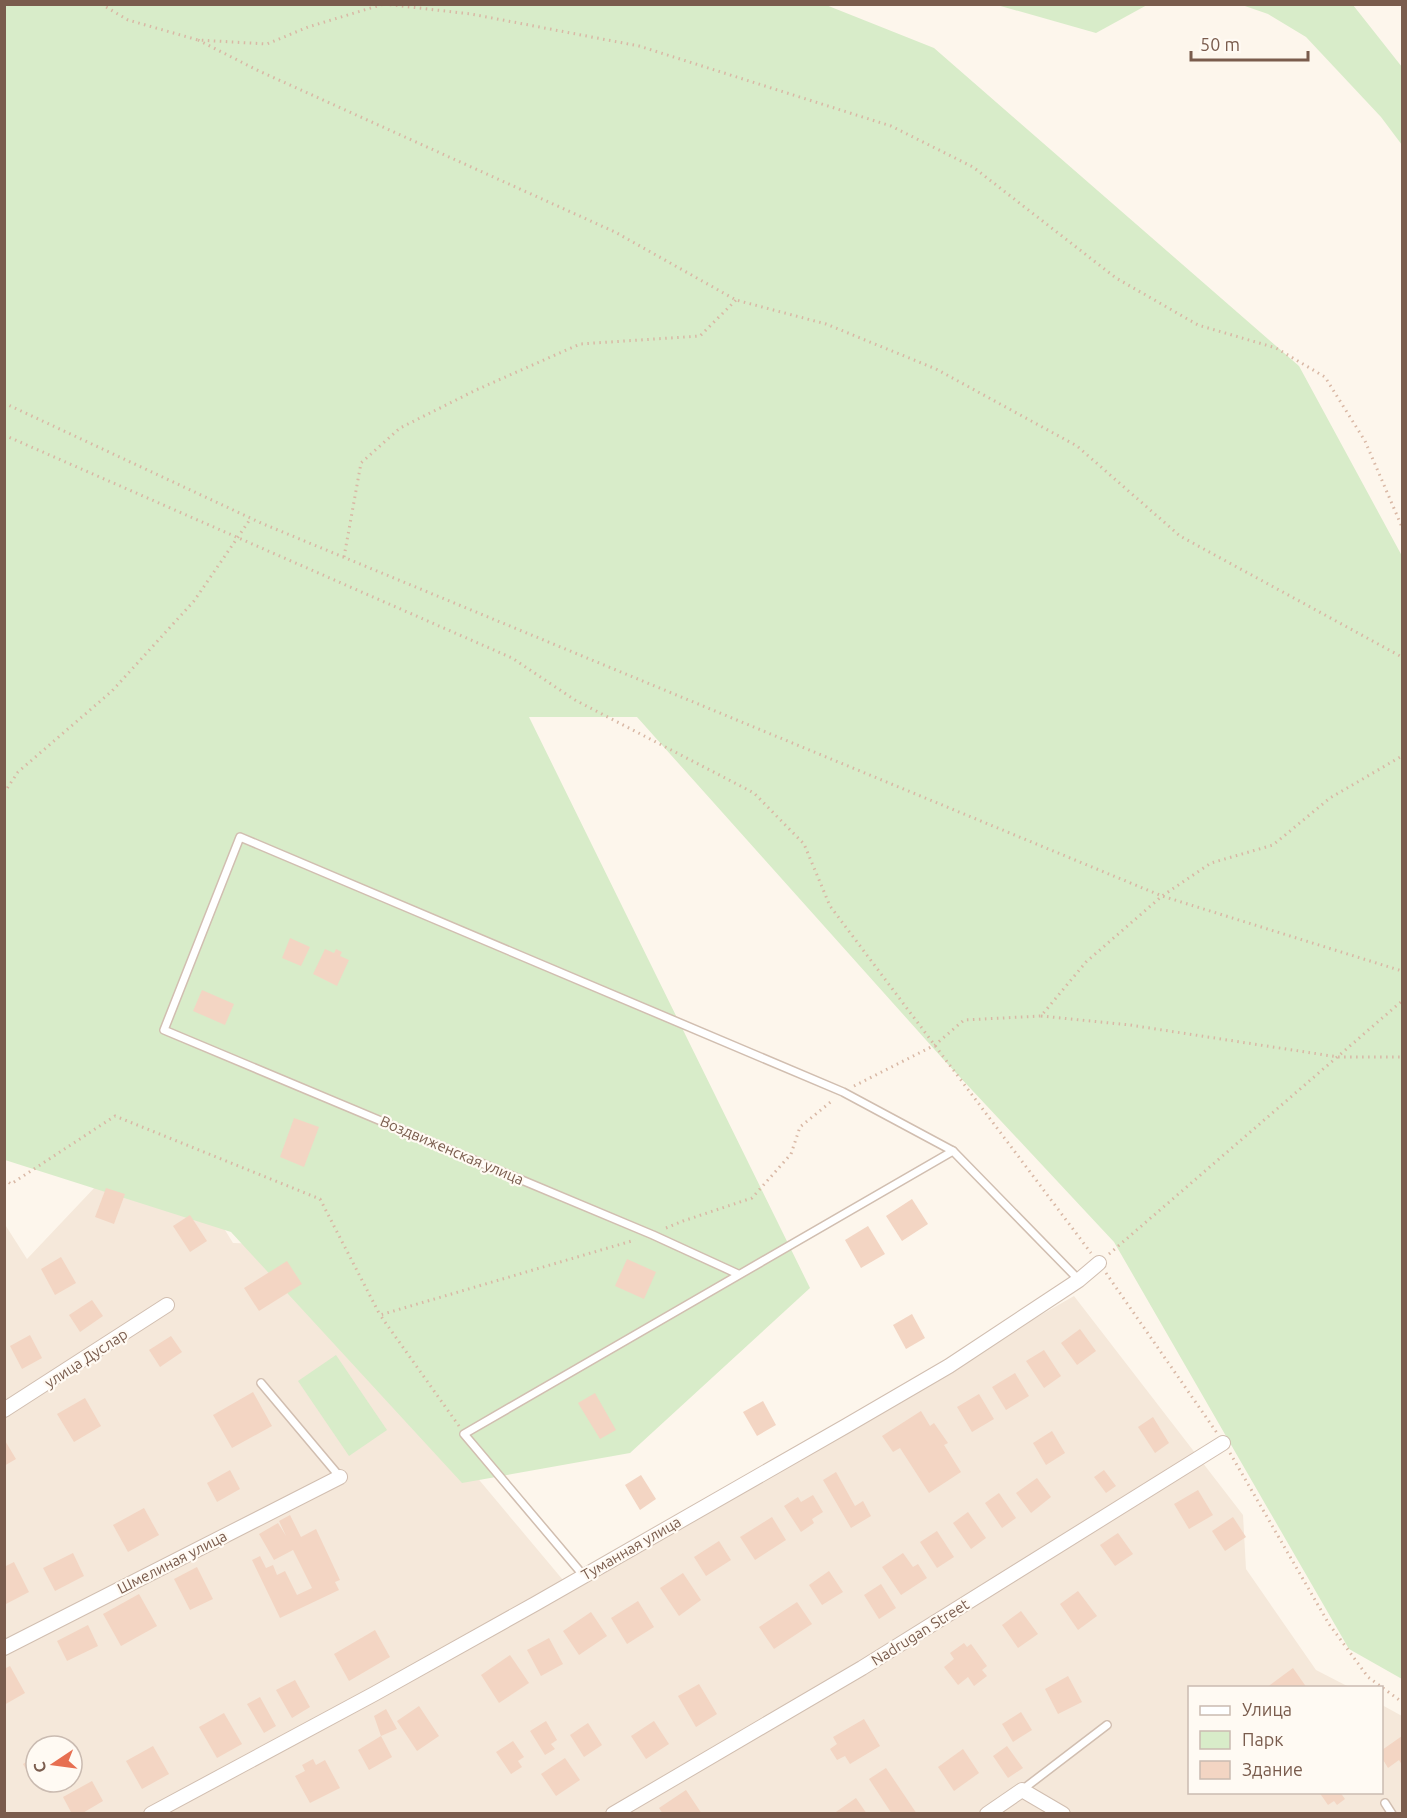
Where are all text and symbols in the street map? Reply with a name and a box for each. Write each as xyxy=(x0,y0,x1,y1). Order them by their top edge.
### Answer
scale bar xyxy=(1191,24,1308,62)
text: 50 m xyxy=(1200,34,1240,54)
street label: Воздвиженская улица xyxy=(378,1112,526,1188)
street label: улица Дуслар xyxy=(41,1325,131,1391)
street label: Туманная улица xyxy=(578,1513,684,1583)
street label: Шмелиная улица xyxy=(114,1527,230,1597)
street label: Nadrugan Street xyxy=(868,1595,972,1669)
legend xyxy=(1188,1686,1383,1794)
text: Улица xyxy=(1242,1699,1292,1719)
text: Парк xyxy=(1242,1729,1283,1749)
north arrow xyxy=(24,1734,84,1794)
text: Здание xyxy=(1242,1759,1303,1779)
text: С xyxy=(29,1760,49,1774)

